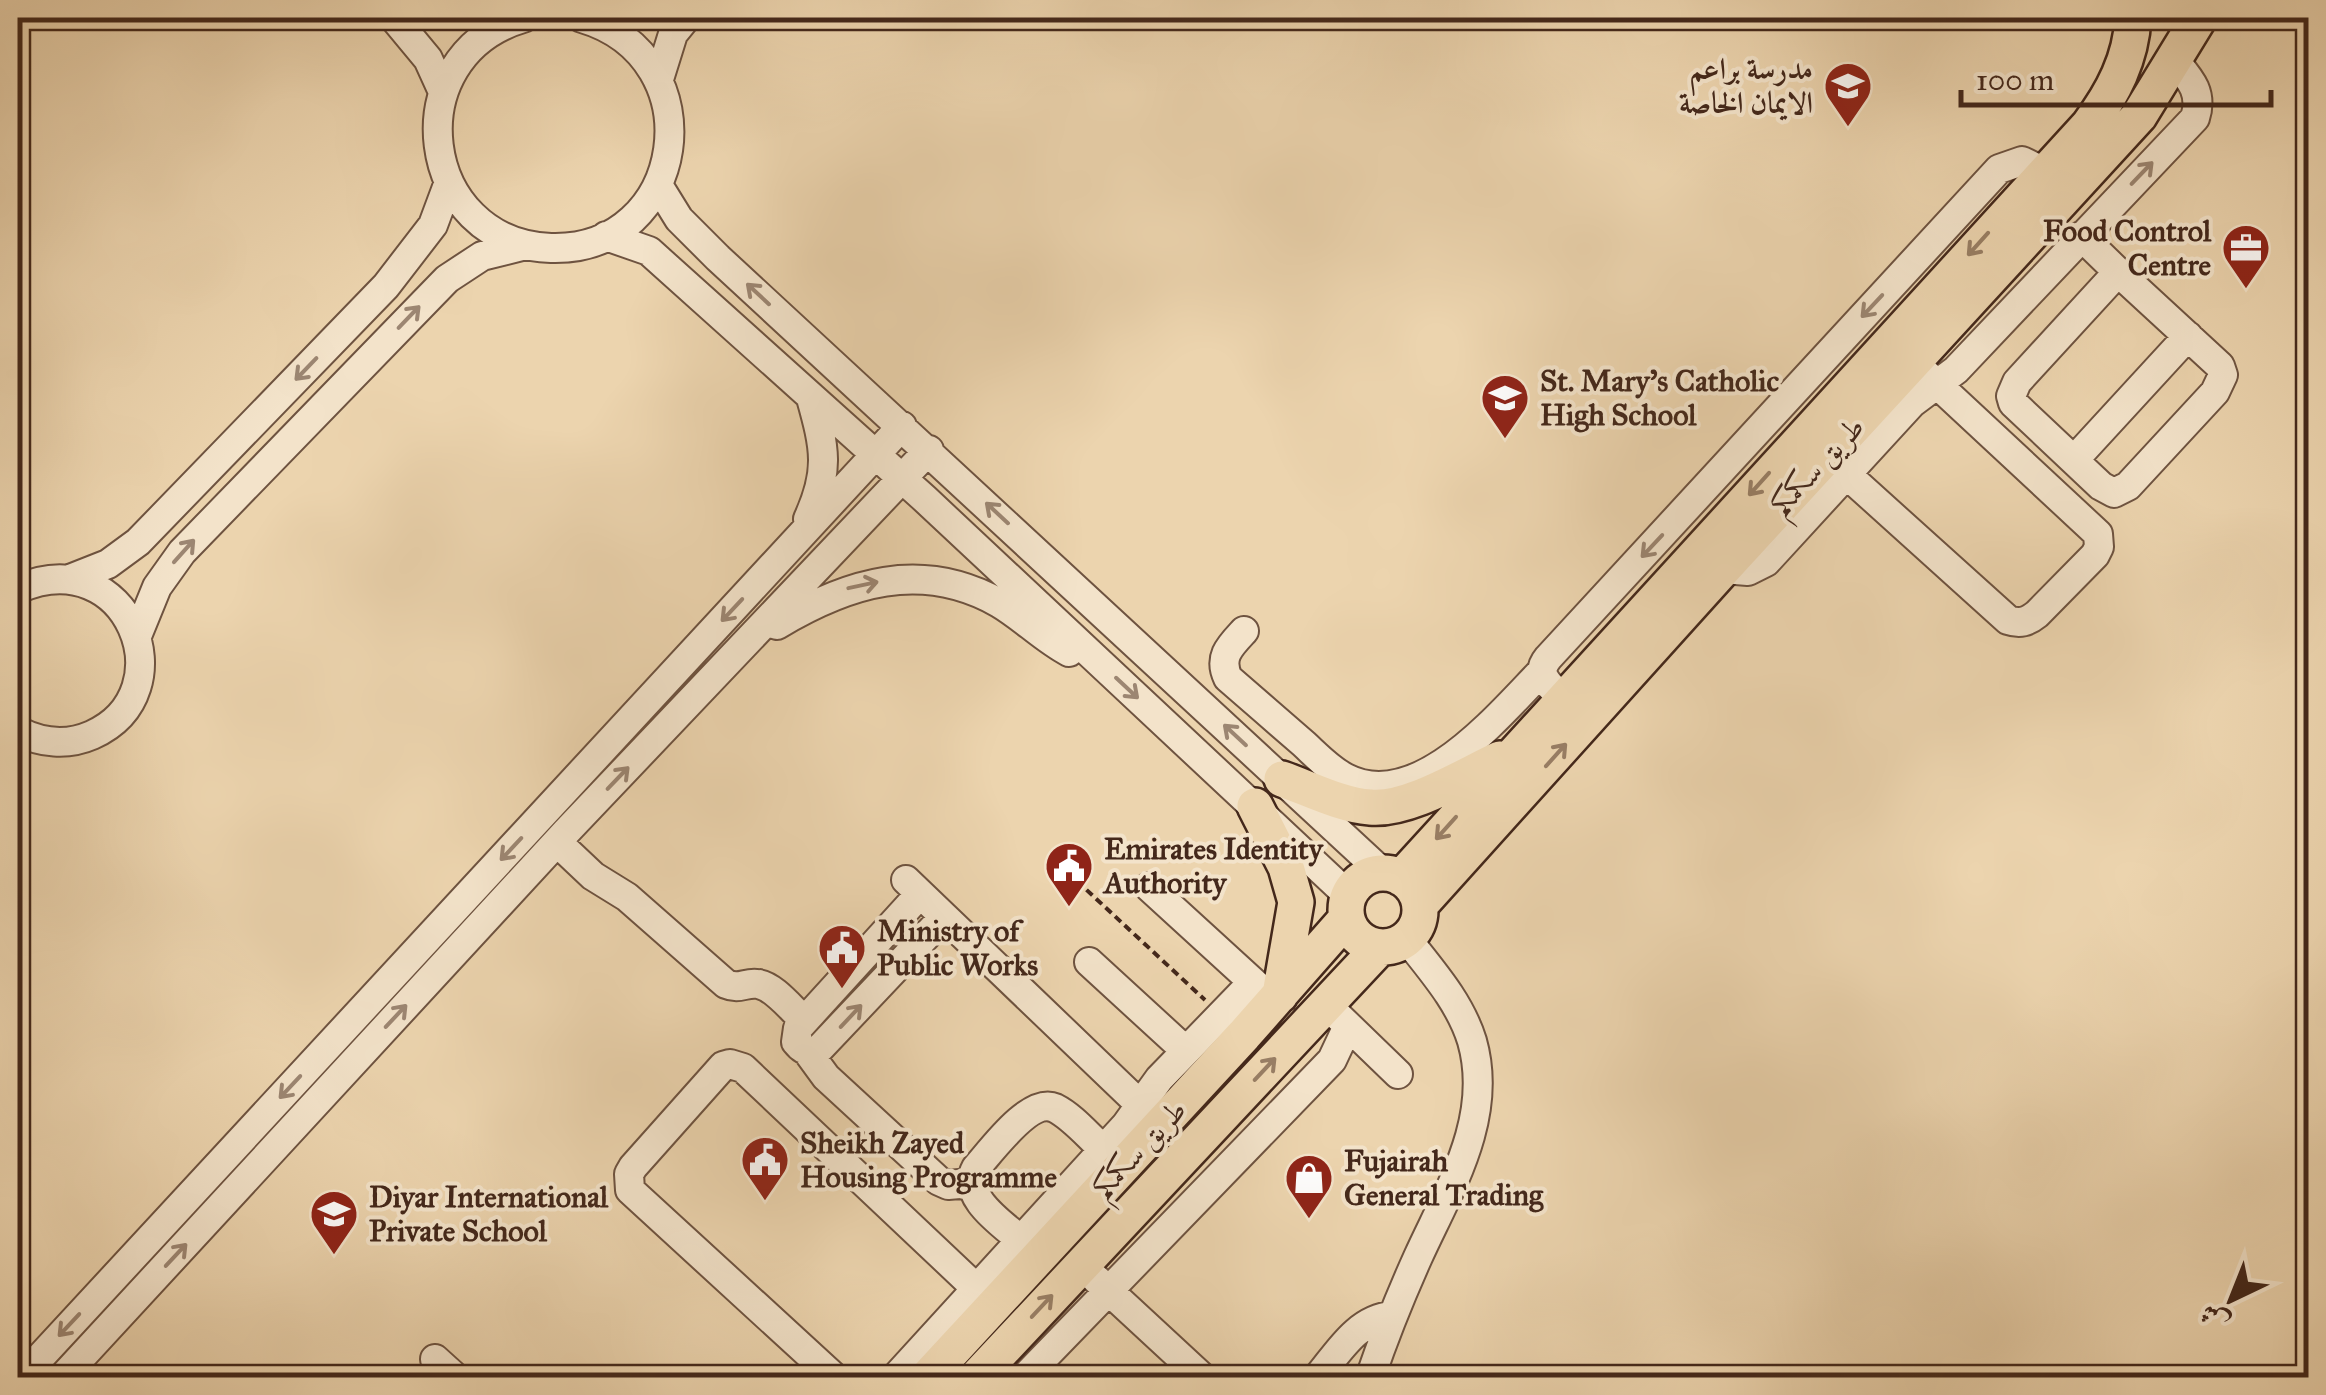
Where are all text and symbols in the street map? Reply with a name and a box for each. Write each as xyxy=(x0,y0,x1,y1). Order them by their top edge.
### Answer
scale bar xyxy=(1961,45,2271,107)
place label: مدرسة براعم الايمان الخاصة xyxy=(1679,51,1813,121)
school or university icon: مدرسة براعم الايمان الخاصة xyxy=(1822,60,1874,128)
text: 100 m xyxy=(1976,62,2054,98)
one-way arrow xyxy=(2130,162,2154,186)
place label: Food Control Centre xyxy=(2043,213,2212,283)
office icon: Food Control Centre xyxy=(2220,222,2272,290)
one-way arrow xyxy=(1967,231,1990,256)
one-way arrow xyxy=(746,283,771,306)
one-way arrow xyxy=(1860,294,1884,318)
one-way arrow xyxy=(397,306,421,330)
one-way arrow xyxy=(294,356,318,380)
place label: St. Mary's Catholic High School xyxy=(1540,363,1779,433)
school or university icon: St. Mary's Catholic High School xyxy=(1479,372,1531,440)
street label: طريق سكمكم xyxy=(1762,409,1879,530)
one-way arrow xyxy=(1748,471,1771,496)
one-way arrow xyxy=(986,501,1010,525)
one-way arrow xyxy=(1641,533,1664,558)
one-way arrow xyxy=(172,539,194,565)
one-way arrow xyxy=(847,575,879,594)
one-way arrow xyxy=(720,598,744,622)
one-way arrow xyxy=(1115,676,1139,700)
one-way arrow xyxy=(1223,724,1248,747)
one-way arrow xyxy=(1544,743,1567,768)
one-way arrow xyxy=(606,766,630,790)
one-way arrow xyxy=(1435,815,1458,840)
place label: Emirates Identity Authority xyxy=(1102,831,1324,901)
one-way arrow xyxy=(500,836,523,861)
public building icon: Emirates Identity Authority xyxy=(1043,840,1095,908)
place label: Ministry of Public Works xyxy=(877,913,1038,983)
public building icon: Ministry of Public Works xyxy=(816,922,868,990)
one-way arrow xyxy=(385,1004,408,1029)
one-way arrow xyxy=(839,1004,862,1029)
one-way arrow xyxy=(1253,1058,1277,1082)
one-way arrow xyxy=(279,1074,302,1099)
street label: طريق سكمكم xyxy=(1084,1092,1201,1213)
place label: Sheikh Zayed Housing Programme xyxy=(800,1125,1057,1195)
public building icon: Sheikh Zayed Housing Programme xyxy=(739,1134,791,1202)
place label: Fujairah General Trading xyxy=(1344,1143,1544,1213)
shop icon: Fujairah General Trading xyxy=(1283,1152,1335,1220)
place label: Diyar International Private School xyxy=(369,1179,609,1249)
school or university icon: Diyar International Private School xyxy=(308,1188,360,1256)
one-way arrow xyxy=(164,1243,188,1267)
north arrow xyxy=(2181,1250,2281,1350)
one-way arrow xyxy=(1030,1294,1053,1319)
text: ش xyxy=(2192,1296,2236,1340)
one-way arrow xyxy=(57,1313,81,1337)

